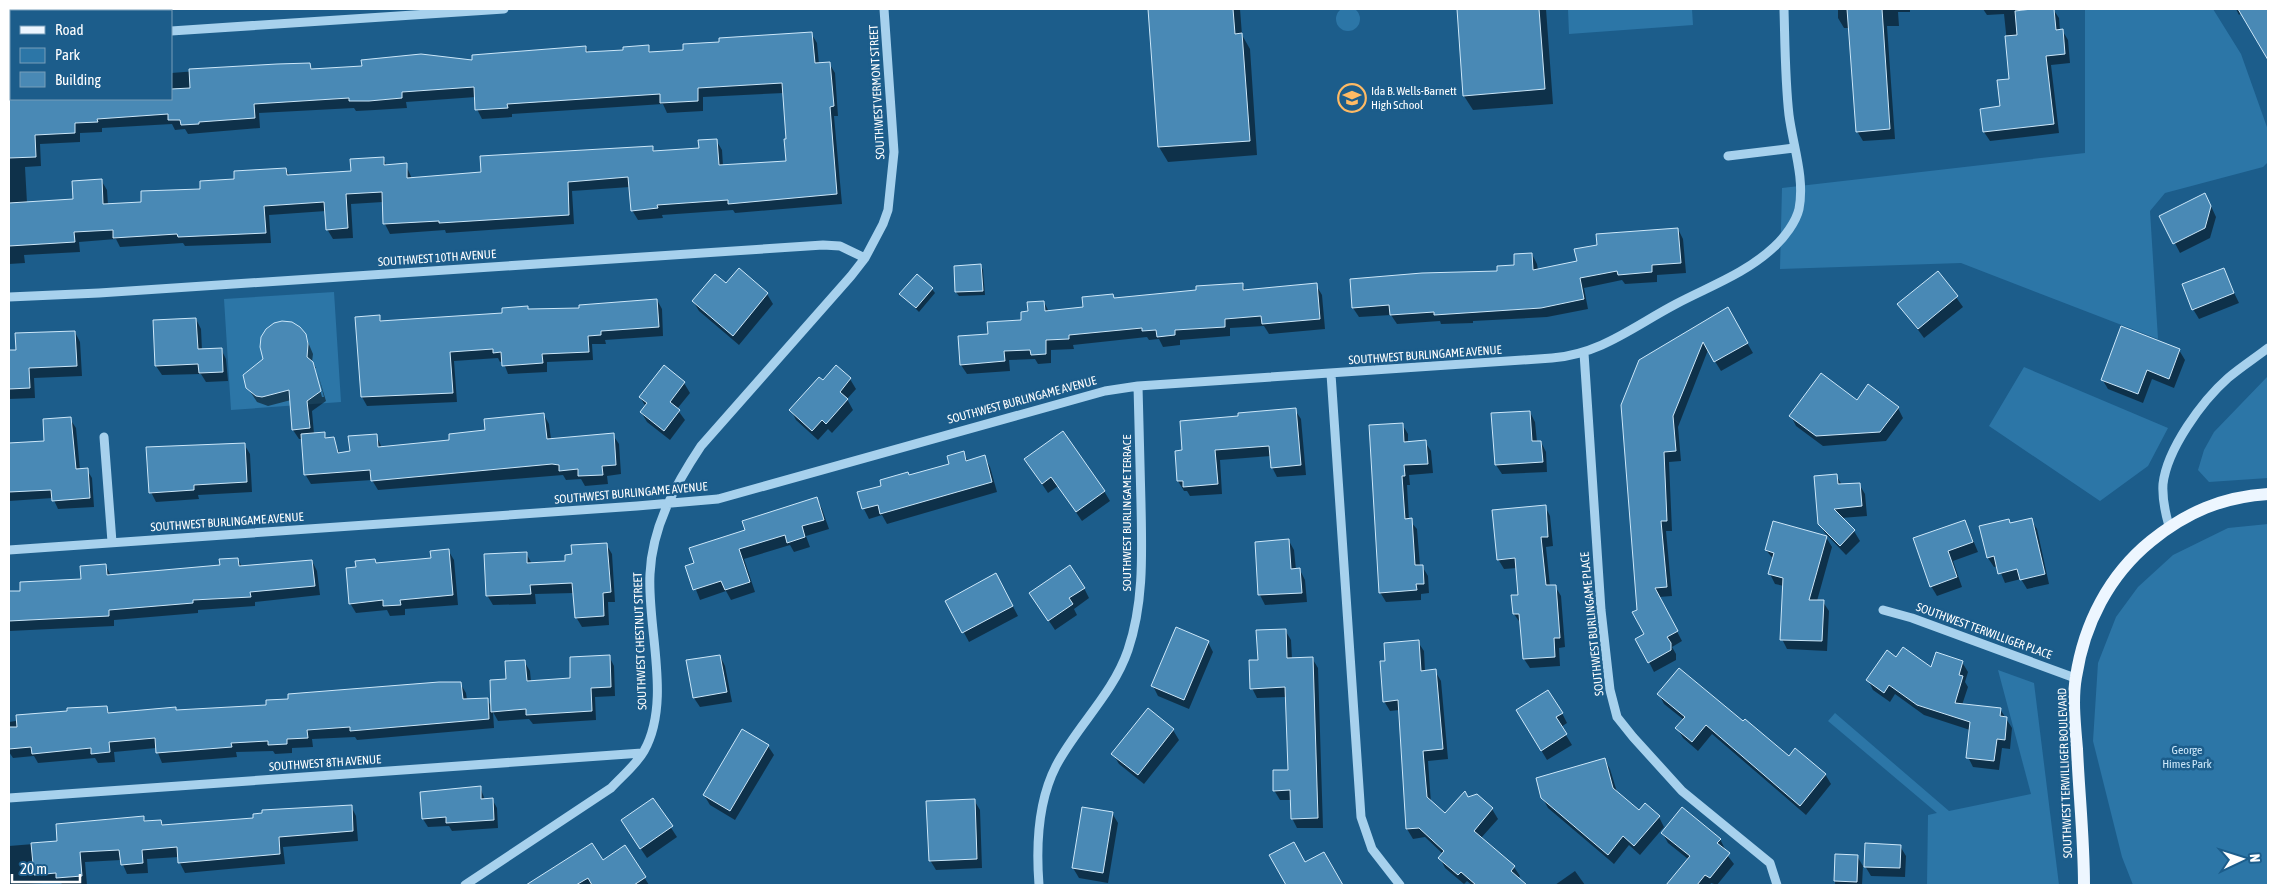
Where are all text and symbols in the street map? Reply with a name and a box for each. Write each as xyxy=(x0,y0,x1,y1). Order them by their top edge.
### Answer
legend xyxy=(10,10,172,100)
text: Road xyxy=(55,21,84,38)
street label: SOUTHWEST VERMONT STREET xyxy=(866,24,888,160)
text: Park xyxy=(55,46,80,63)
text: Building xyxy=(55,71,101,88)
school or university icon: Ida B. Wells-Barnett High School xyxy=(1337,83,1367,113)
place label: Ida B. Wells-Barnett High School xyxy=(1371,84,1457,112)
street label: SOUTHWEST 10TH AVENUE xyxy=(378,247,496,269)
street label: SOUTHWEST BURLINGAME AVENUE xyxy=(1348,343,1502,367)
street label: SOUTHWEST BURLINGAME AVENUE xyxy=(946,373,1098,427)
street label: SOUTHWEST BURLINGAME TERRACE xyxy=(1120,435,1134,591)
street label: SOUTHWEST BURLINGAME AVENUE xyxy=(554,479,708,507)
street label: SOUTHWEST BURLINGAME AVENUE xyxy=(150,510,304,534)
street label: SOUTHWEST BURLINGAME PLACE xyxy=(1577,551,1607,697)
street label: SOUTHWEST CHESTNUT STREET xyxy=(631,571,649,710)
street label: SOUTHWEST TERWILLIGER PLACE xyxy=(1914,600,2054,662)
street label: SOUTHWEST TERWILLIGER BOULEVARD xyxy=(2055,687,2075,858)
park label: George Himes Park xyxy=(2162,743,2213,771)
street label: SOUTHWEST 8TH AVENUE xyxy=(268,752,382,774)
north arrow xyxy=(2217,834,2267,884)
scale bar xyxy=(12,852,80,884)
text: N xyxy=(2247,853,2263,863)
text: 20 m xyxy=(20,860,47,877)

